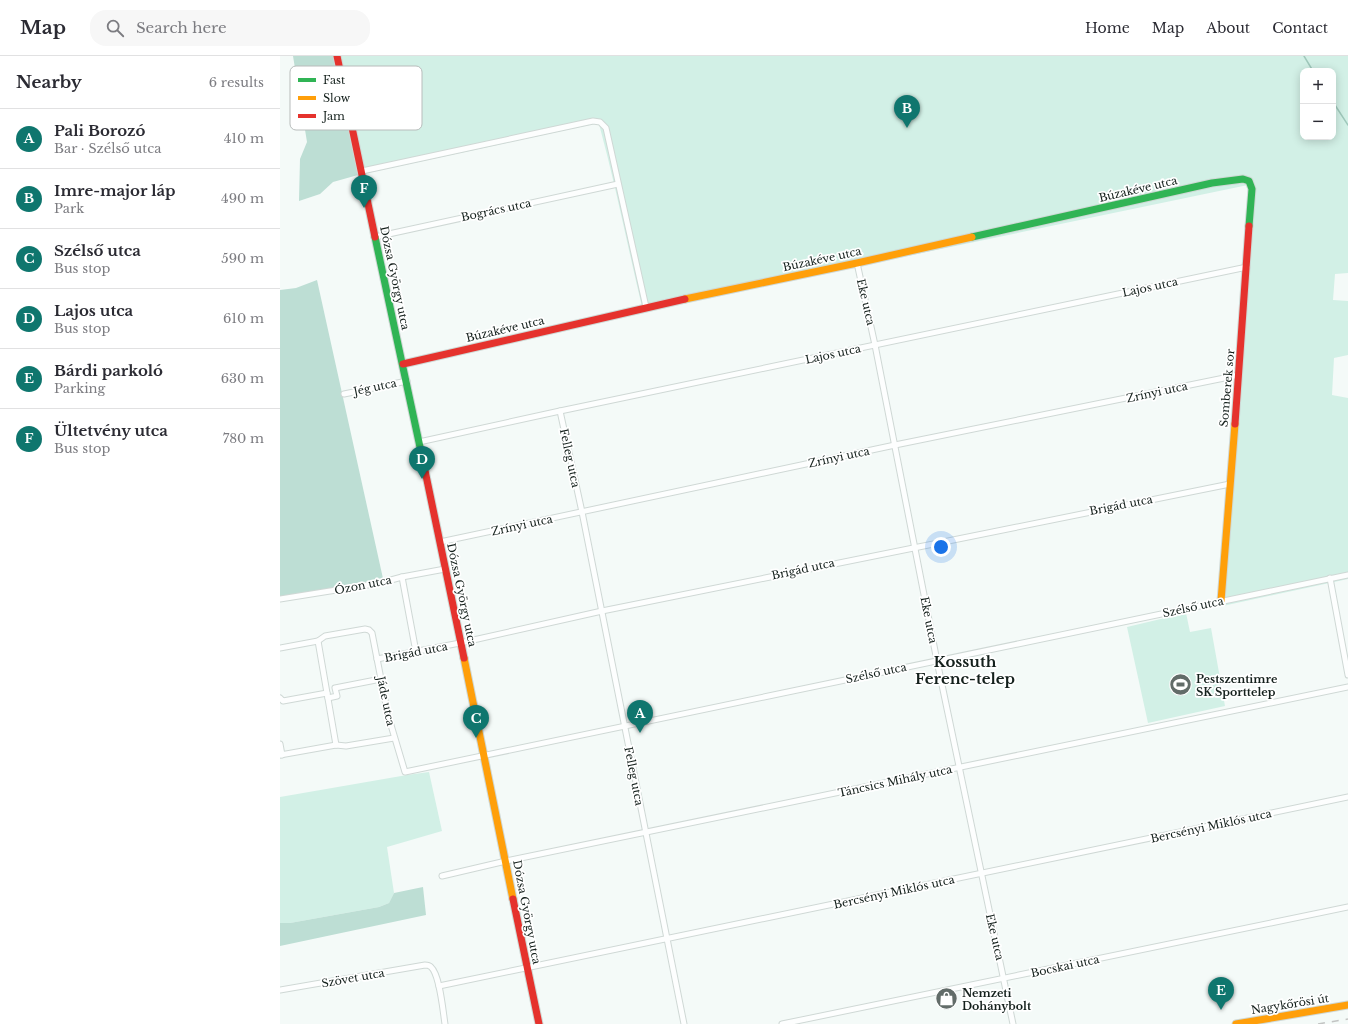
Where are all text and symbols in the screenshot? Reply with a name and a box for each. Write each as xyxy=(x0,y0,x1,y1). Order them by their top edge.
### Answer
search box xyxy=(90,10,370,46)
text: Map xyxy=(20,16,66,39)
icon: search xyxy=(104,17,126,39)
text: Search here xyxy=(136,18,227,37)
text: Home xyxy=(1085,19,1130,37)
text: Map xyxy=(1152,19,1184,37)
text: About xyxy=(1206,19,1250,37)
text: Contact xyxy=(1272,19,1328,37)
legend xyxy=(290,66,422,130)
map controls xyxy=(1300,68,1336,140)
button: + xyxy=(1300,68,1336,104)
text: Nearby xyxy=(16,72,82,93)
text: Fast xyxy=(323,73,346,87)
text: 6 results xyxy=(209,74,264,91)
text: Slow xyxy=(323,91,351,105)
pin: B xyxy=(894,95,920,128)
button: − xyxy=(1300,104,1336,140)
text: Jam xyxy=(321,109,345,123)
text: Pali Borozó xyxy=(54,121,145,140)
text: A xyxy=(24,130,34,147)
text: 410 m xyxy=(224,130,264,147)
text: Bar · Szélső utca xyxy=(54,140,161,157)
street label: Búzakéve utca xyxy=(1097,173,1179,205)
pin: F xyxy=(351,175,377,208)
text: Imre-major láp xyxy=(54,181,176,200)
text: B xyxy=(24,190,34,207)
text: 490 m xyxy=(221,190,264,207)
street label: Bogrács utca xyxy=(460,196,533,224)
text: Park xyxy=(54,200,84,217)
street label: Dózsa György utca xyxy=(377,225,413,332)
text: Szélső utca xyxy=(54,241,141,260)
street label: Búzakéve utca xyxy=(781,244,863,274)
text: C xyxy=(24,250,34,267)
text: 590 m xyxy=(221,250,264,267)
text: Bus stop xyxy=(54,260,110,277)
street label: Lajos utca xyxy=(1121,274,1180,300)
street label: Eke utca xyxy=(854,277,878,328)
text: Lajos utca xyxy=(54,301,133,320)
text: D xyxy=(23,310,35,327)
text: 610 m xyxy=(223,310,264,327)
street label: Búzakéve utca xyxy=(464,313,546,345)
text: Bus stop xyxy=(54,320,110,337)
street label: Lajos utca xyxy=(804,341,863,367)
street label: Somberek sor xyxy=(1217,348,1237,428)
text: Bárdi parkoló xyxy=(54,361,163,380)
text: E xyxy=(24,370,34,387)
text: 630 m xyxy=(221,370,264,387)
street label: Jég utca xyxy=(350,375,399,399)
street label: Zrínyi utca xyxy=(1125,378,1190,405)
text: Parking xyxy=(54,380,105,397)
text: Ültetvény utca xyxy=(54,421,168,440)
street label: Felleg utca xyxy=(557,427,583,490)
text: F xyxy=(25,430,33,447)
text: 780 m xyxy=(223,430,264,447)
text: Bus stop xyxy=(54,440,110,457)
street label: Zrínyi utca xyxy=(807,443,872,470)
pin: D xyxy=(409,446,435,479)
street label: Brigád utca xyxy=(1088,492,1155,518)
street label: Zrínyi utca xyxy=(490,511,555,538)
your location xyxy=(931,537,951,557)
street label: Dózsa György utca xyxy=(444,542,480,649)
street label: Brigád utca xyxy=(770,555,837,583)
street label: Ózon utca xyxy=(333,572,394,597)
street label: Szélső utca xyxy=(1161,594,1226,620)
street label: Eke utca xyxy=(918,595,941,645)
street label: Brigád utca xyxy=(383,639,450,665)
district label: Kossuth Ferenc-telep xyxy=(915,652,1015,688)
street label: Szélső utca xyxy=(844,660,909,686)
sports icon: Pestszentimre SK Sporttelep xyxy=(1168,672,1194,698)
place label: Pestszentimre SK Sporttelep xyxy=(1196,672,1278,699)
street label: Jáde utca xyxy=(373,673,398,728)
pin: A xyxy=(627,700,653,733)
pin: C xyxy=(463,705,489,738)
street label: Felleg utca xyxy=(621,745,647,808)
street label: Táncsics Mihály utca xyxy=(837,762,954,800)
street label: Bercsényi Miklós utca xyxy=(1149,806,1274,846)
street label: Dózsa György utca xyxy=(510,859,544,966)
street label: Bercsényi Miklós utca xyxy=(832,872,957,912)
street label: Eke utca xyxy=(983,912,1007,963)
street label: Bocskai utca xyxy=(1029,952,1101,980)
street label: Szövet utca xyxy=(320,965,386,990)
pin: E xyxy=(1208,977,1234,1010)
shop icon: Nemzeti Dohánybolt xyxy=(934,986,960,1012)
place label: Nemzeti Dohánybolt xyxy=(962,986,1032,1013)
street label: Nagykőrösi út xyxy=(1250,991,1331,1017)

